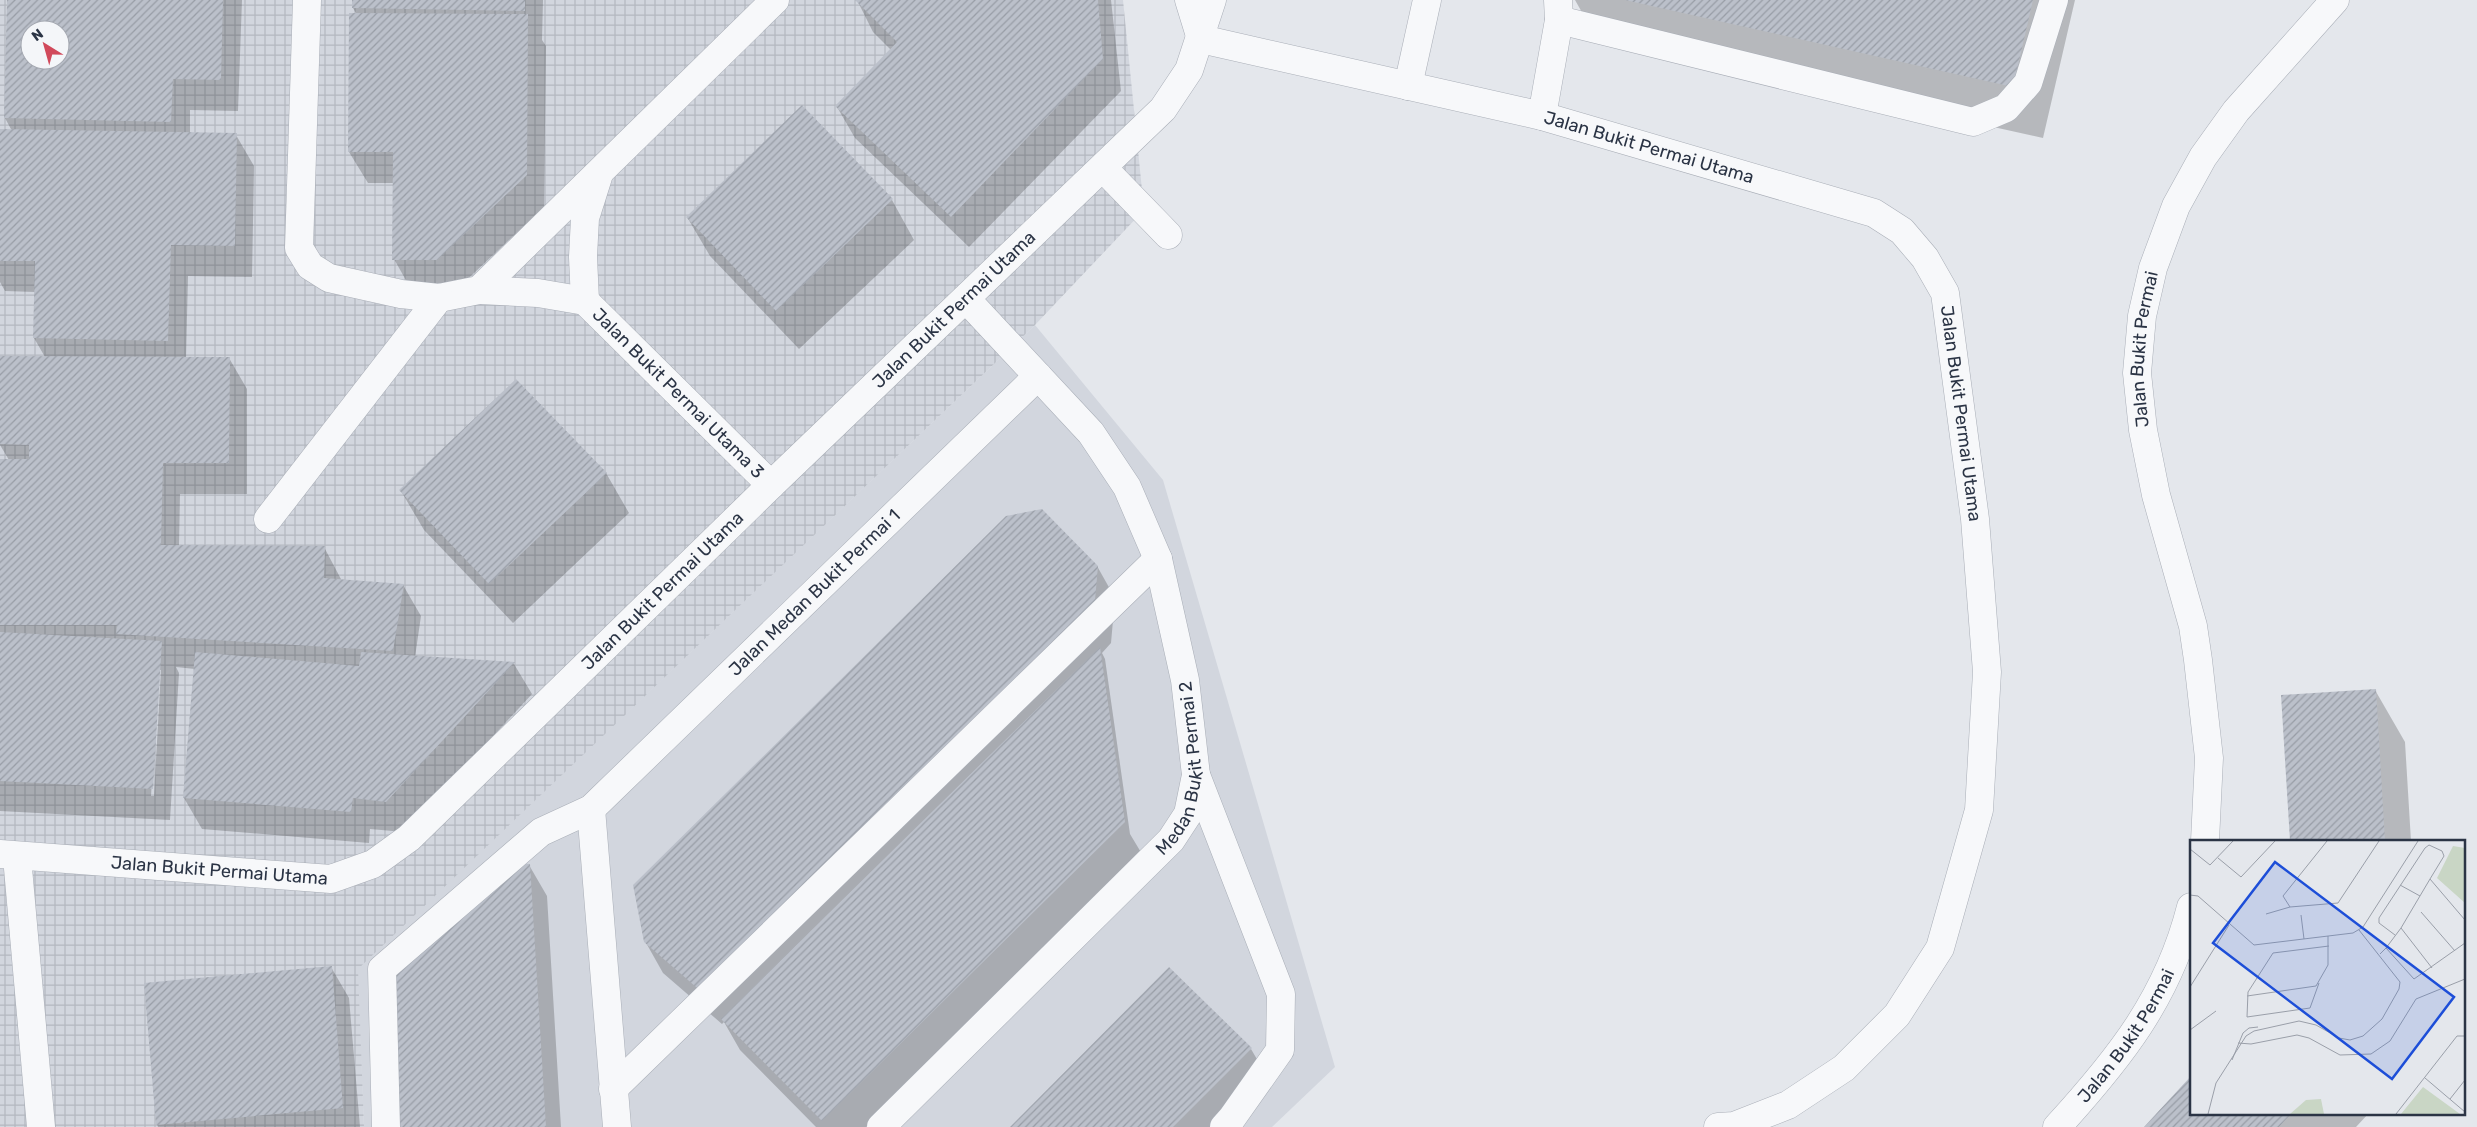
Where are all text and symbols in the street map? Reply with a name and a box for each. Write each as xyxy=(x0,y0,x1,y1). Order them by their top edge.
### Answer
north arrow xyxy=(20,20,70,70)
text: N xyxy=(28,25,47,45)
street label: Jalan Bukit Permai Utama xyxy=(1541,106,1756,188)
street label: Jalan Bukit Permai Utama xyxy=(868,226,1040,393)
street label: Jalan Bukit Permai xyxy=(2126,269,2163,428)
street label: Jalan Bukit Permai Utama 3 xyxy=(588,303,769,483)
street label: Jalan Bukit Permai Utama xyxy=(1936,304,1986,523)
street label: Jalan Medan Bukit Permai 1 xyxy=(724,505,905,681)
street label: Jalan Bukit Permai Utama xyxy=(577,507,748,675)
street label: Medan Bukit Permai 2 xyxy=(1151,680,1208,860)
inset map xyxy=(2190,840,2464,1114)
street label: Jalan Bukit Permai Utama xyxy=(110,851,329,890)
street label: Jalan Bukit Permai xyxy=(2073,965,2179,1107)

